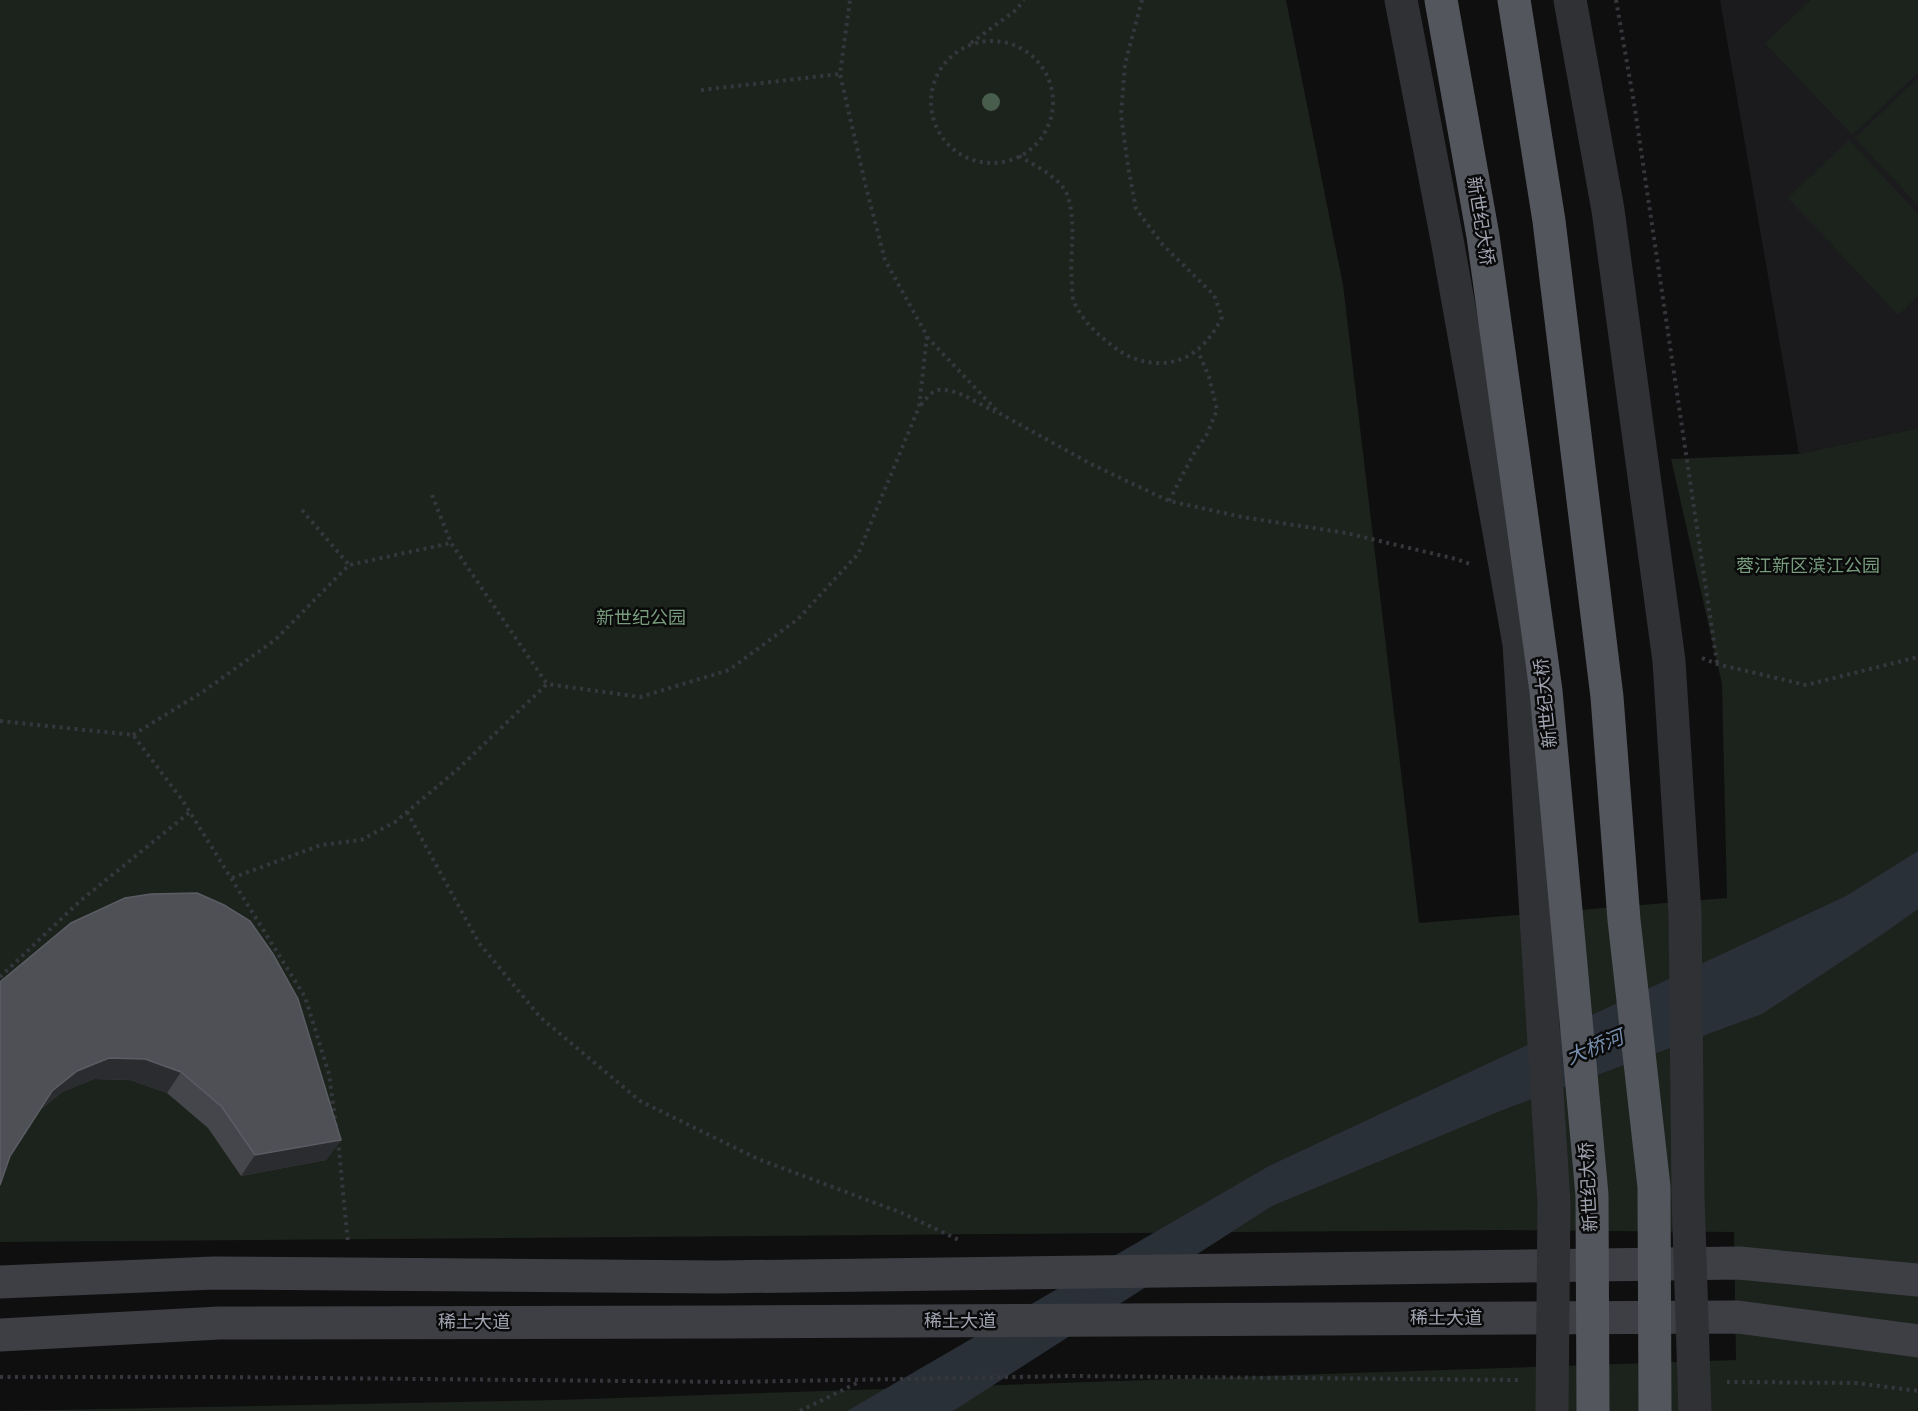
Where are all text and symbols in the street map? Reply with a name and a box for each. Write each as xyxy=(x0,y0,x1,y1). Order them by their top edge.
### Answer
street label: 新世纪大桥 xyxy=(1461,175,1499,267)
park label: 蓉江新区滨江公园 xyxy=(1736,554,1880,579)
park label: 新世纪公园 xyxy=(596,606,686,631)
street label: 新世纪大桥 xyxy=(1529,657,1563,749)
water label: 大桥河 xyxy=(1562,1022,1632,1072)
street label: 新世纪大桥 xyxy=(1574,1141,1604,1233)
street label: 稀土大道 xyxy=(1410,1306,1482,1331)
street label: 稀土大道 xyxy=(924,1309,996,1334)
street label: 稀土大道 xyxy=(438,1310,510,1335)

